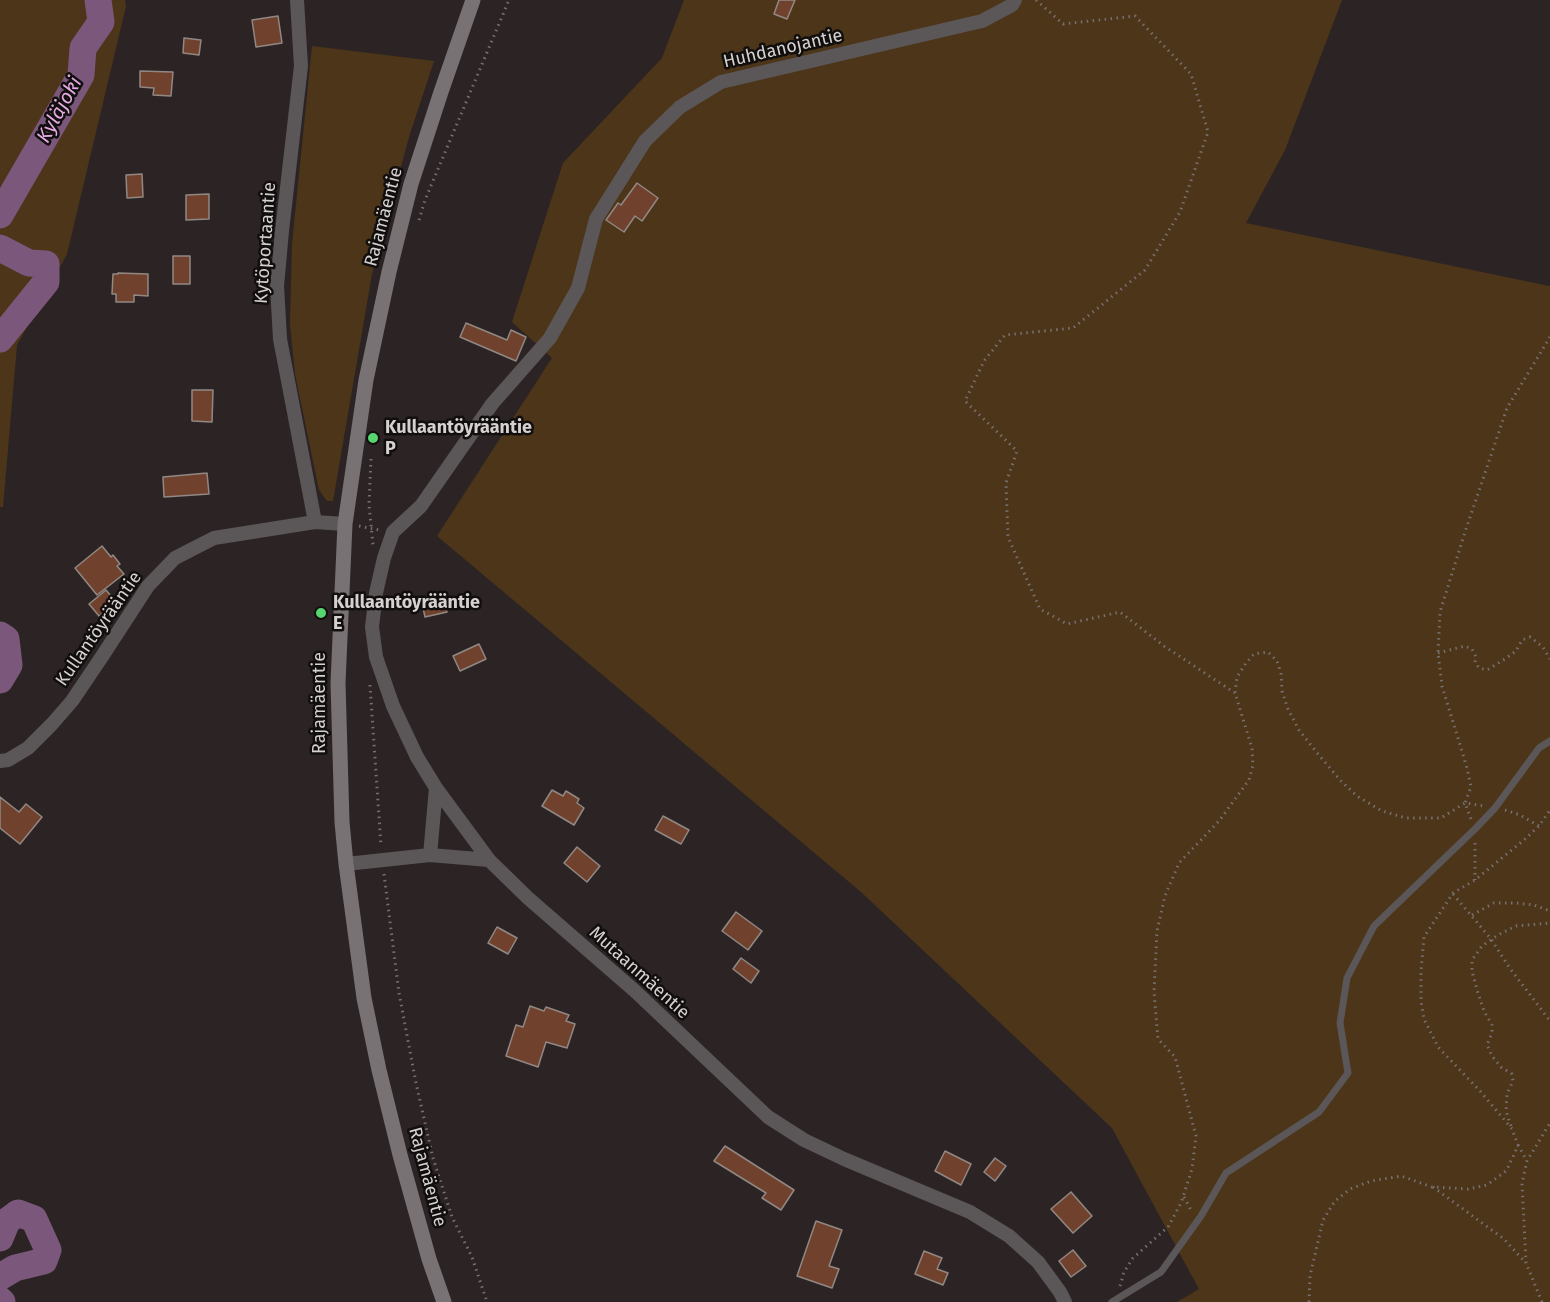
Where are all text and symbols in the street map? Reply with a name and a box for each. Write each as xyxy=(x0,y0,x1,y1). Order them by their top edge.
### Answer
street label: Huhdanojantie xyxy=(721,25,845,73)
water label: Kyläjoki xyxy=(32,73,88,147)
street label: Rajamäentie xyxy=(360,165,408,269)
street label: Kytöportaantie xyxy=(251,181,281,305)
place label: Kullaantöyrääntie P xyxy=(385,417,532,460)
marker: Kullaantöyrääntie P xyxy=(366,431,380,445)
street label: Kullantöyrääntie xyxy=(51,568,147,690)
place label: Kullaantöyrääntie E xyxy=(333,592,480,634)
marker: Kullaantöyrääntie E xyxy=(314,606,328,620)
street label: Rajamäentie xyxy=(309,652,331,754)
street label: Mutaanmäentie xyxy=(584,922,694,1024)
street label: Rajamäentie xyxy=(403,1125,451,1229)

